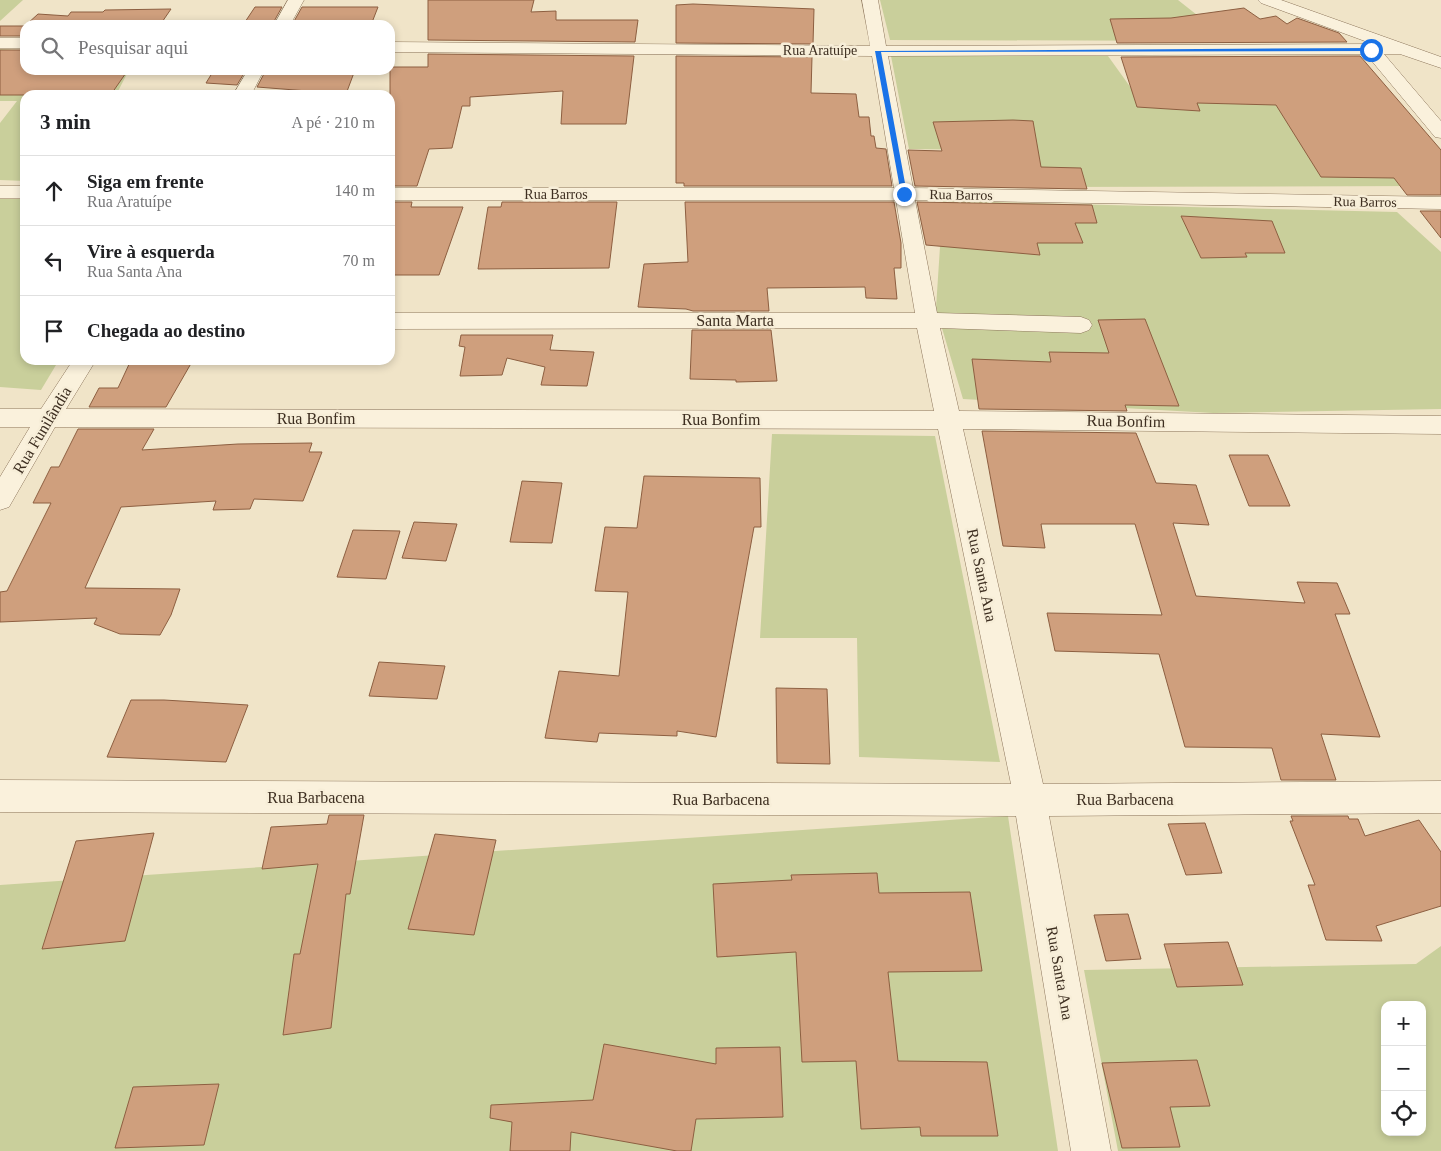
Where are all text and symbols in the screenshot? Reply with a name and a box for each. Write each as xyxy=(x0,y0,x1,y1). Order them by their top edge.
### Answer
search box xyxy=(20,20,395,75)
icon: search xyxy=(38,34,66,62)
text: Pesquisar aqui xyxy=(78,37,188,58)
route start xyxy=(1360,39,1383,62)
street label: Rua Aratuípe xyxy=(783,43,857,58)
text: 3 min xyxy=(40,110,91,134)
text: A pé · 210 m xyxy=(291,114,375,131)
text: Siga em frente xyxy=(87,171,204,192)
icon: ahead xyxy=(40,177,68,205)
text: 140 m xyxy=(335,182,375,199)
route end xyxy=(893,183,916,206)
street label: Rua Barros xyxy=(524,187,588,202)
street label: Rua Barros xyxy=(929,187,993,203)
text: Rua Aratuípe xyxy=(87,193,172,210)
street label: Rua Barros xyxy=(1333,194,1397,210)
text: Vire à esquerda xyxy=(87,241,215,262)
icon: left xyxy=(40,247,68,275)
text: 70 m xyxy=(343,252,375,269)
text: Rua Santa Ana xyxy=(87,263,182,280)
street label: Santa Marta xyxy=(696,312,774,329)
icon: arrive xyxy=(40,317,68,345)
text: Chegada ao destino xyxy=(87,320,245,341)
street label: Rua Funilândia xyxy=(9,384,75,476)
street label: Rua Bonfim xyxy=(277,410,356,427)
street label: Rua Bonfim xyxy=(682,411,761,428)
street label: Rua Bonfim xyxy=(1087,412,1166,430)
street label: Rua Santa Ana xyxy=(964,527,1000,623)
street label: Rua Barbacena xyxy=(267,789,365,806)
street label: Rua Barbacena xyxy=(672,791,770,808)
street label: Rua Barbacena xyxy=(1076,791,1174,808)
street label: Rua Santa Ana xyxy=(1043,925,1077,1021)
map controls xyxy=(1381,1001,1426,1136)
button: + xyxy=(1381,1001,1426,1046)
button: − xyxy=(1381,1046,1426,1091)
button: locate xyxy=(1381,1091,1426,1136)

